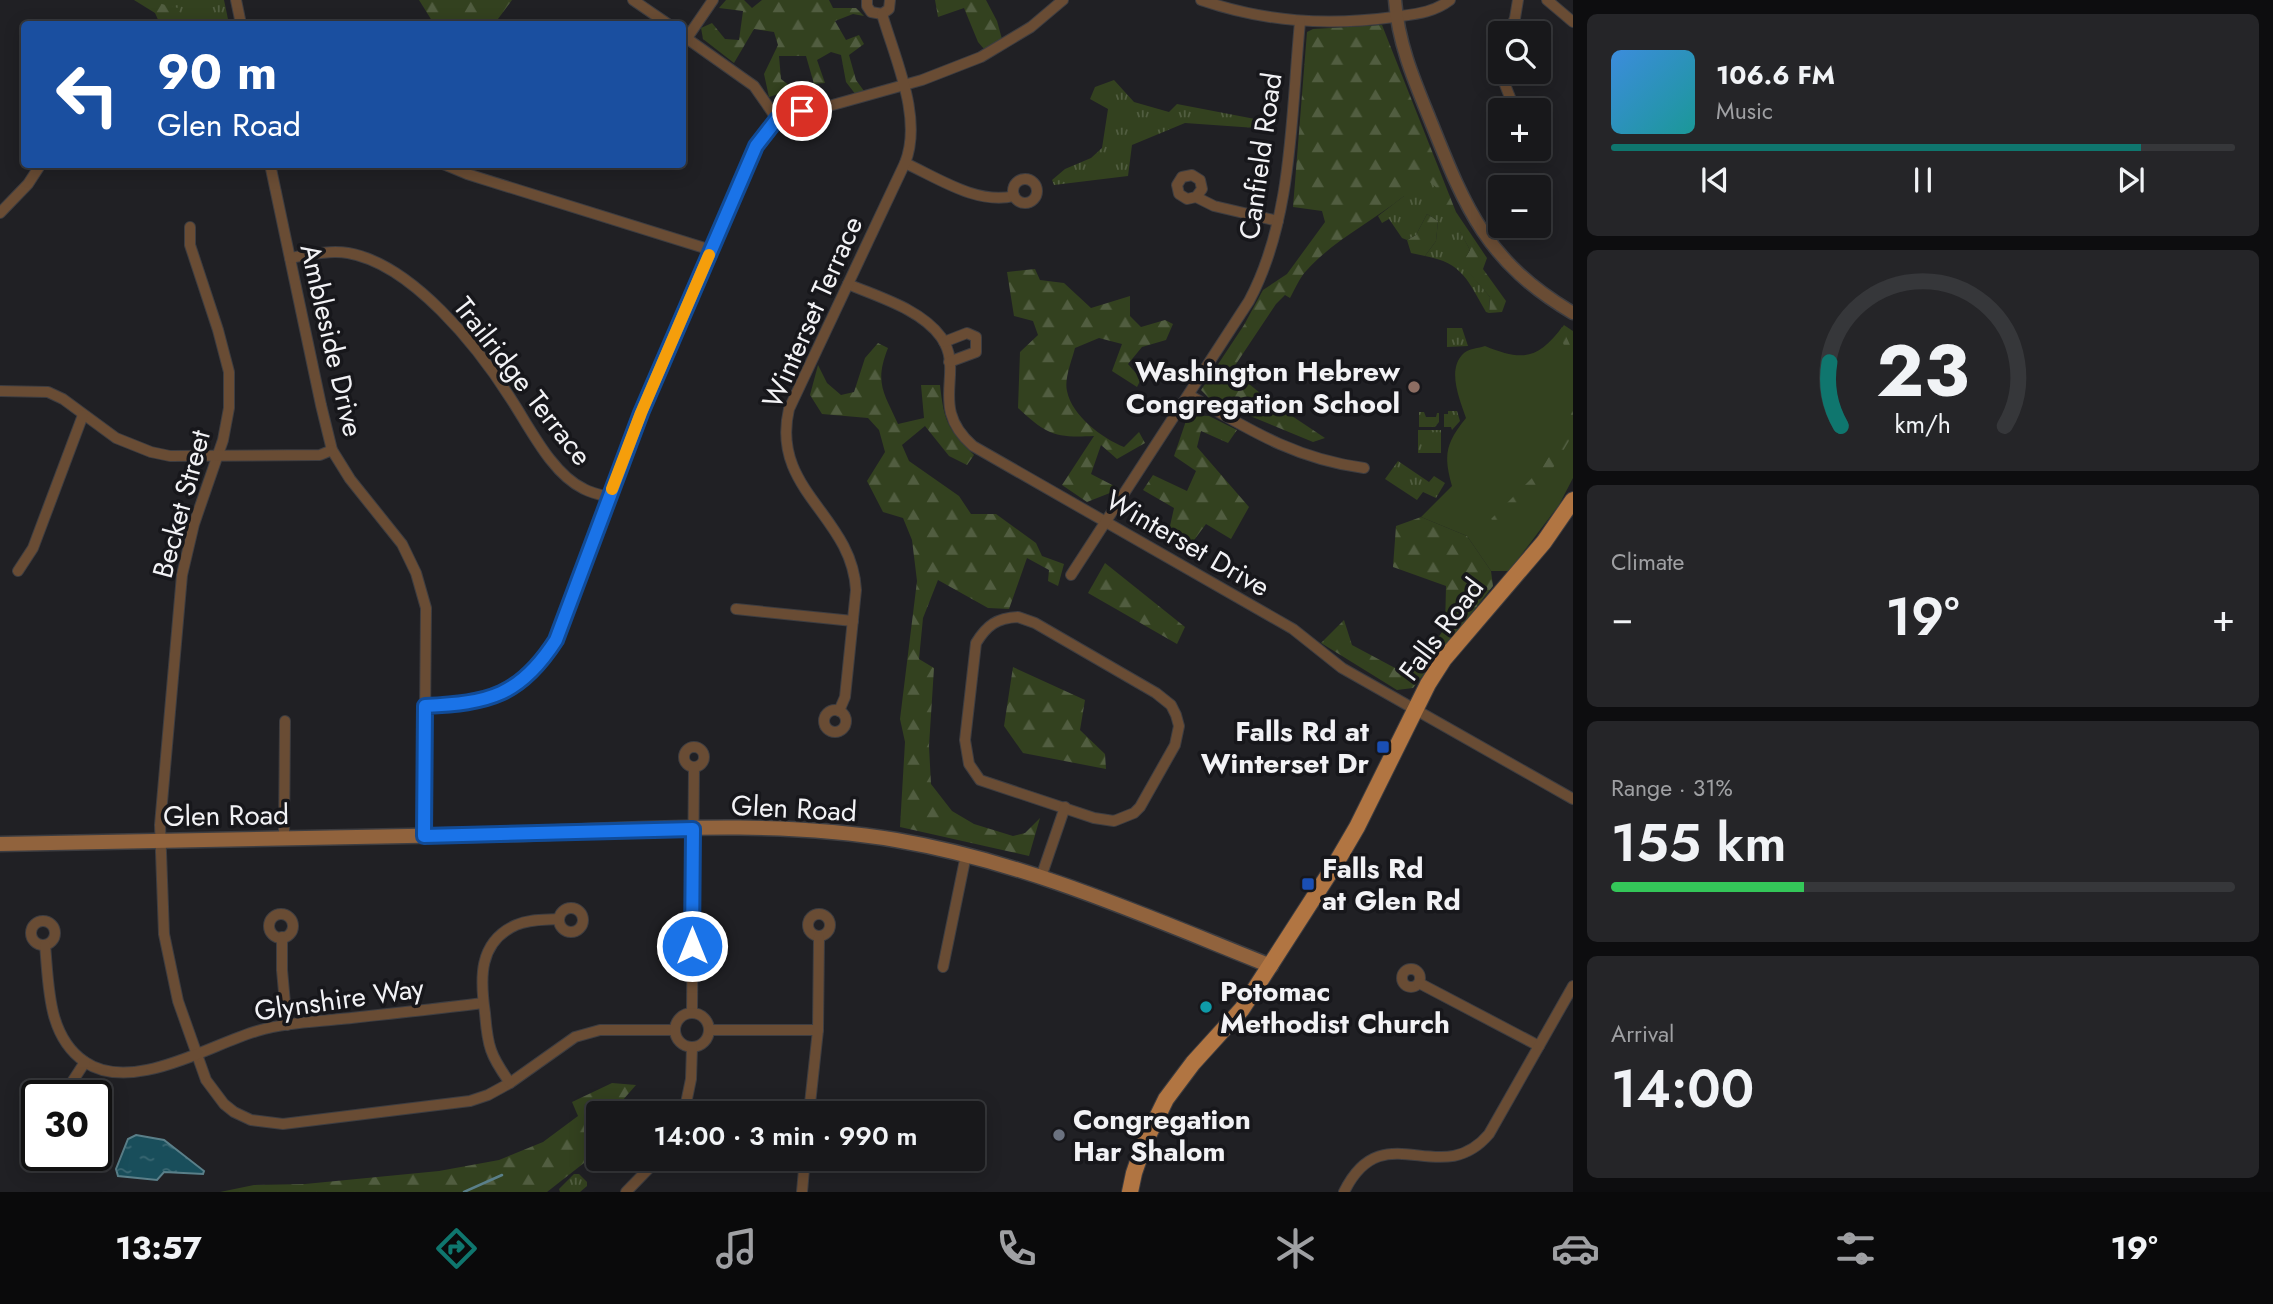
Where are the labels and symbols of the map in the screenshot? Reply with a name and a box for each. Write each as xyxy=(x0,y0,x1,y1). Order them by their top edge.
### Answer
street label: Canfield Road xyxy=(1228,70,1293,242)
pin xyxy=(772,81,832,141)
street label: Winterset Terrace xyxy=(752,210,873,415)
street label: Ambleside Drive xyxy=(289,240,374,441)
street label: Trailridge Terrace xyxy=(444,288,602,474)
place label: Washington Hebrew Congregation School xyxy=(1126,351,1401,424)
marker: Washington Hebrew Congregation School xyxy=(1406,379,1422,395)
street label: Becket Street xyxy=(142,425,221,583)
street label: Winterset Drive xyxy=(1098,480,1277,607)
street label: Falls Road xyxy=(1389,569,1494,689)
place label: Falls Rd at Winterset Dr xyxy=(1201,711,1369,784)
marker: Falls Rd at Winterset Dr xyxy=(1375,739,1391,755)
street label: Glen Road xyxy=(730,785,858,832)
street label: Glen Road xyxy=(163,794,289,837)
place label: Falls Rd at Glen Rd xyxy=(1322,848,1461,921)
marker: Falls Rd at Glen Rd xyxy=(1300,876,1316,892)
position arrow xyxy=(655,909,729,983)
street label: Glynshire Way xyxy=(252,967,427,1032)
place label: Potomac Methodist Church xyxy=(1220,971,1450,1044)
marker: Potomac Methodist Church xyxy=(1198,999,1214,1015)
speed limit sign: 30 xyxy=(21,1080,112,1171)
place label: Congregation Har Shalom xyxy=(1073,1099,1251,1172)
marker: Congregation Har Shalom xyxy=(1051,1127,1067,1143)

